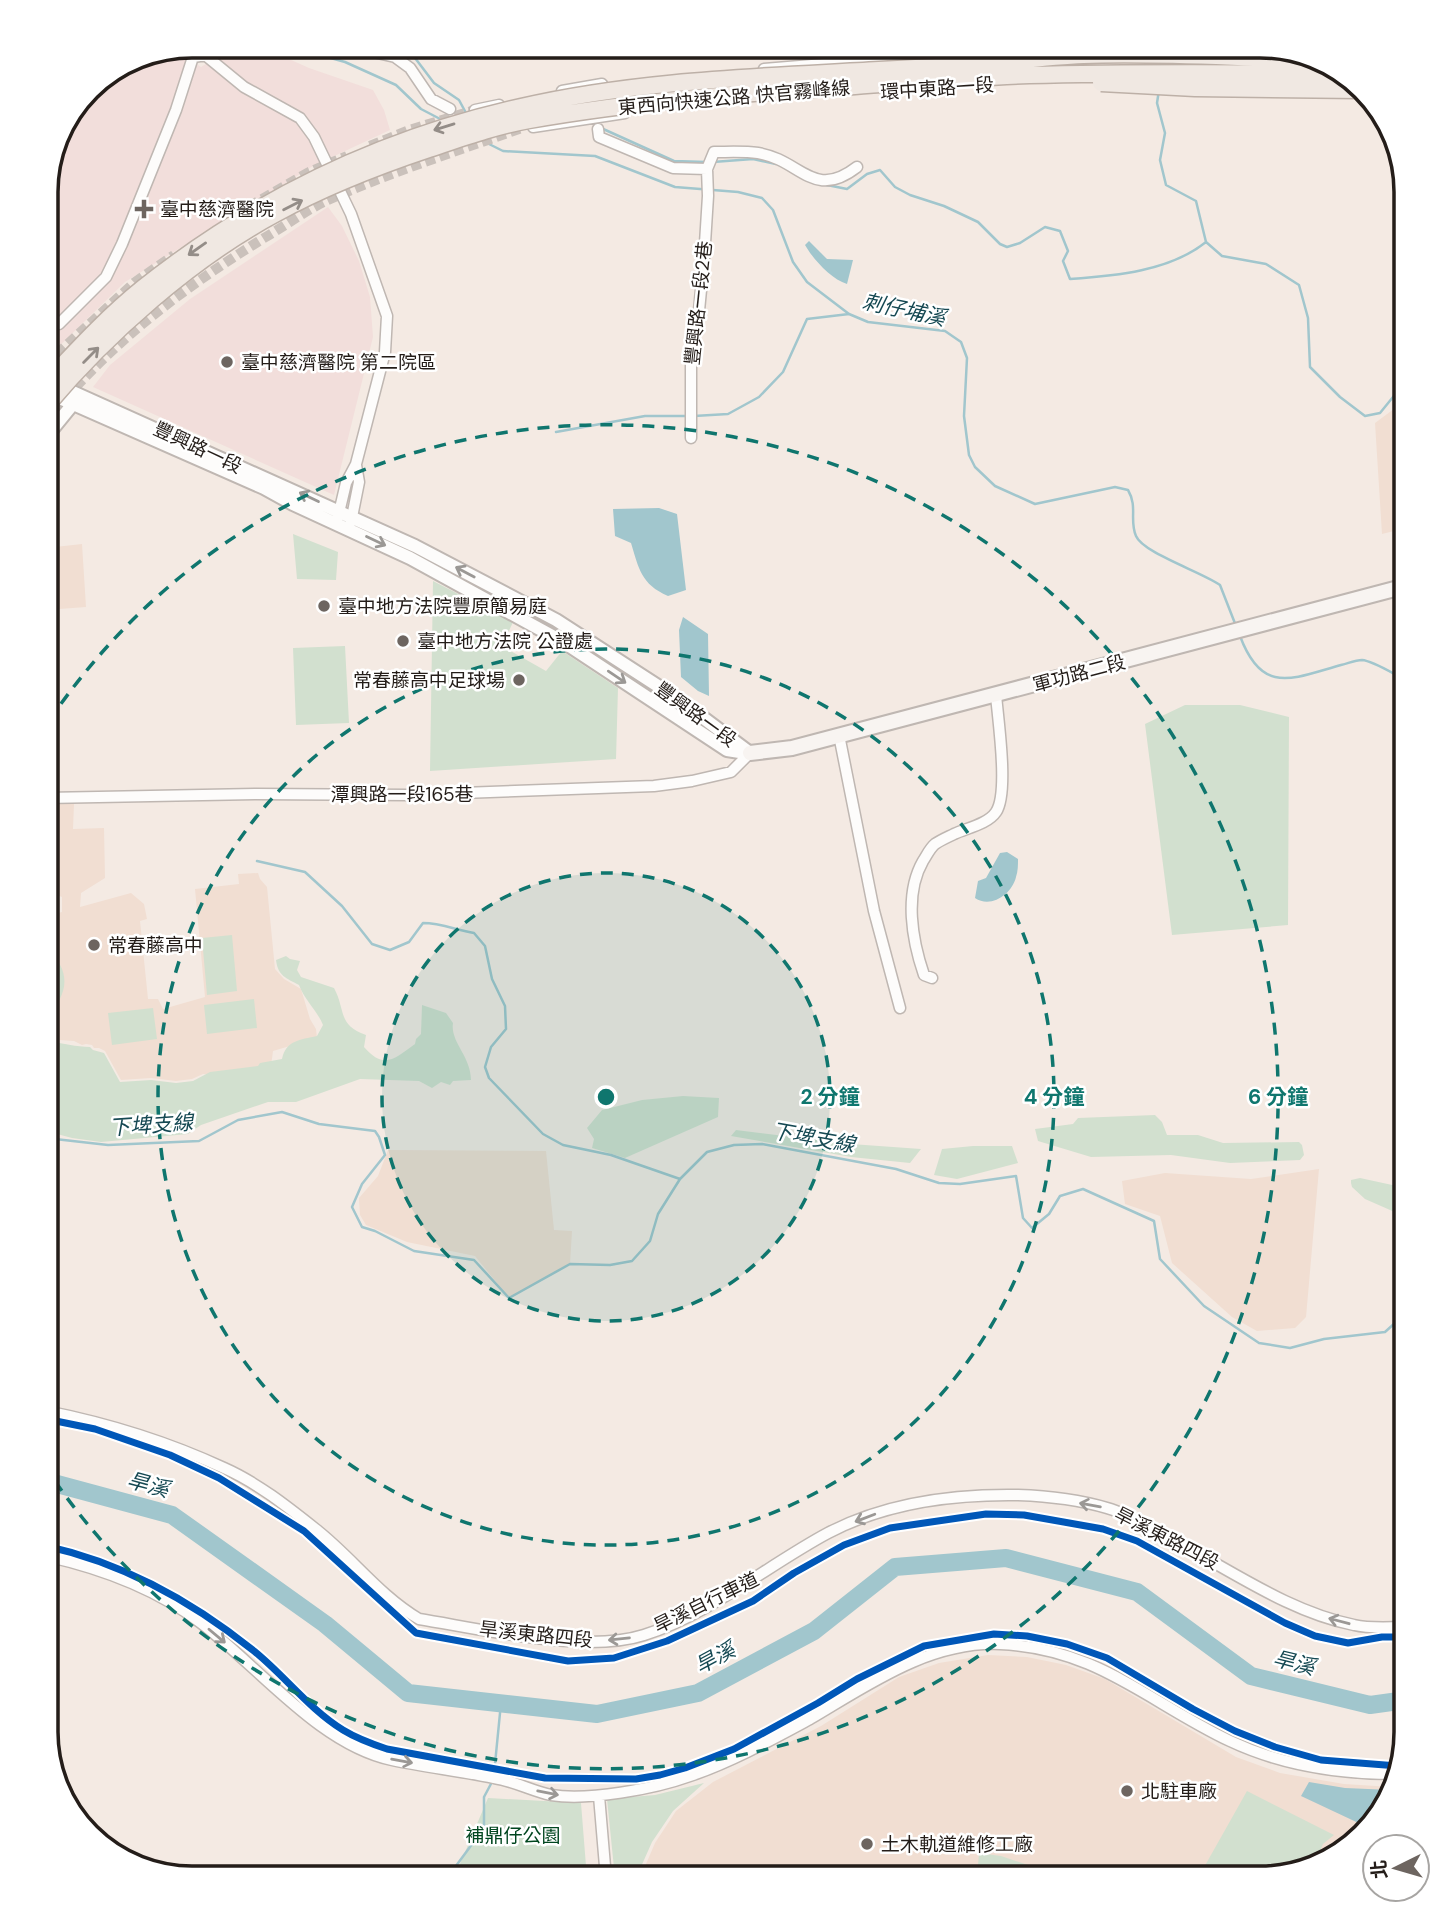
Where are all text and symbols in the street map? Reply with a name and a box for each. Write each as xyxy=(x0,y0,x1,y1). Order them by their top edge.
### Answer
street label: 環中東路一段 xyxy=(879,72,995,105)
street label: 東西向快速公路 快官霧峰線 xyxy=(617,75,851,120)
one-way arrow xyxy=(433,122,455,135)
place label: 臺中慈濟醫院 xyxy=(160,197,274,222)
one-way arrow xyxy=(282,197,303,211)
marker: 臺中慈濟醫院 xyxy=(134,199,154,219)
street label: 豐興路一段2巷 xyxy=(680,240,717,366)
one-way arrow xyxy=(188,242,207,256)
water label: 刺仔埔溪 xyxy=(860,288,951,333)
one-way arrow xyxy=(83,347,100,364)
place label: 臺中慈濟醫院 第二院區 xyxy=(241,350,436,375)
marker: 臺中慈濟醫院 第二院區 xyxy=(219,354,235,370)
street label: 豐興路一段 xyxy=(149,416,246,479)
one-way arrow xyxy=(299,490,320,503)
one-way arrow xyxy=(365,535,386,549)
one-way arrow xyxy=(455,565,476,578)
place label: 臺中地方法院豐原簡易庭 xyxy=(338,594,547,619)
marker: 臺中地方法院豐原簡易庭 xyxy=(316,598,332,614)
place label: 臺中地方法院 公證處 xyxy=(417,629,593,654)
marker: 臺中地方法院 公證處 xyxy=(395,633,411,649)
street label: 軍功路二段 xyxy=(1030,649,1128,698)
place label: 常春藤高中足球場 xyxy=(353,668,505,693)
one-way arrow xyxy=(607,671,627,685)
marker: 常春藤高中足球場 xyxy=(511,672,527,688)
street label: 豐興路一段 xyxy=(650,676,741,752)
street label: 潭興路一段165巷 xyxy=(330,782,474,807)
place label: 常春藤高中 xyxy=(108,933,203,958)
marker: 常春藤高中 xyxy=(86,937,102,953)
text: 2 分鐘 xyxy=(800,1083,860,1111)
text: 4 分鐘 xyxy=(1024,1083,1084,1111)
text: 6 分鐘 xyxy=(1248,1083,1308,1111)
centre of rings xyxy=(594,1085,618,1109)
water label: 下埤支線 xyxy=(108,1108,196,1142)
water label: 下埤支線 xyxy=(769,1117,859,1159)
water label: 旱溪 xyxy=(124,1466,175,1505)
one-way arrow xyxy=(1079,1498,1102,1511)
street label: 旱溪東路四段 xyxy=(1110,1501,1223,1575)
one-way arrow xyxy=(855,1512,877,1525)
street label: 旱溪自行車道 xyxy=(650,1566,763,1639)
one-way arrow xyxy=(1328,1614,1351,1627)
street label: 旱溪東路四段 xyxy=(478,1616,594,1653)
one-way arrow xyxy=(207,1628,225,1644)
one-way arrow xyxy=(608,1633,631,1646)
water label: 旱溪 xyxy=(690,1634,743,1680)
water label: 旱溪 xyxy=(1270,1644,1321,1682)
one-way arrow xyxy=(390,1755,413,1768)
place label: 北駐車廠 xyxy=(1141,1779,1217,1804)
marker: 北駐車廠 xyxy=(1119,1783,1135,1799)
one-way arrow xyxy=(536,1787,559,1801)
park label: 補鼎仔公園 xyxy=(465,1823,561,1848)
place label: 土木軌道維修工廠 xyxy=(881,1832,1033,1857)
north arrow xyxy=(1361,1833,1431,1903)
marker: 土木軌道維修工廠 xyxy=(859,1836,875,1852)
text: 北 xyxy=(1366,1859,1393,1880)

